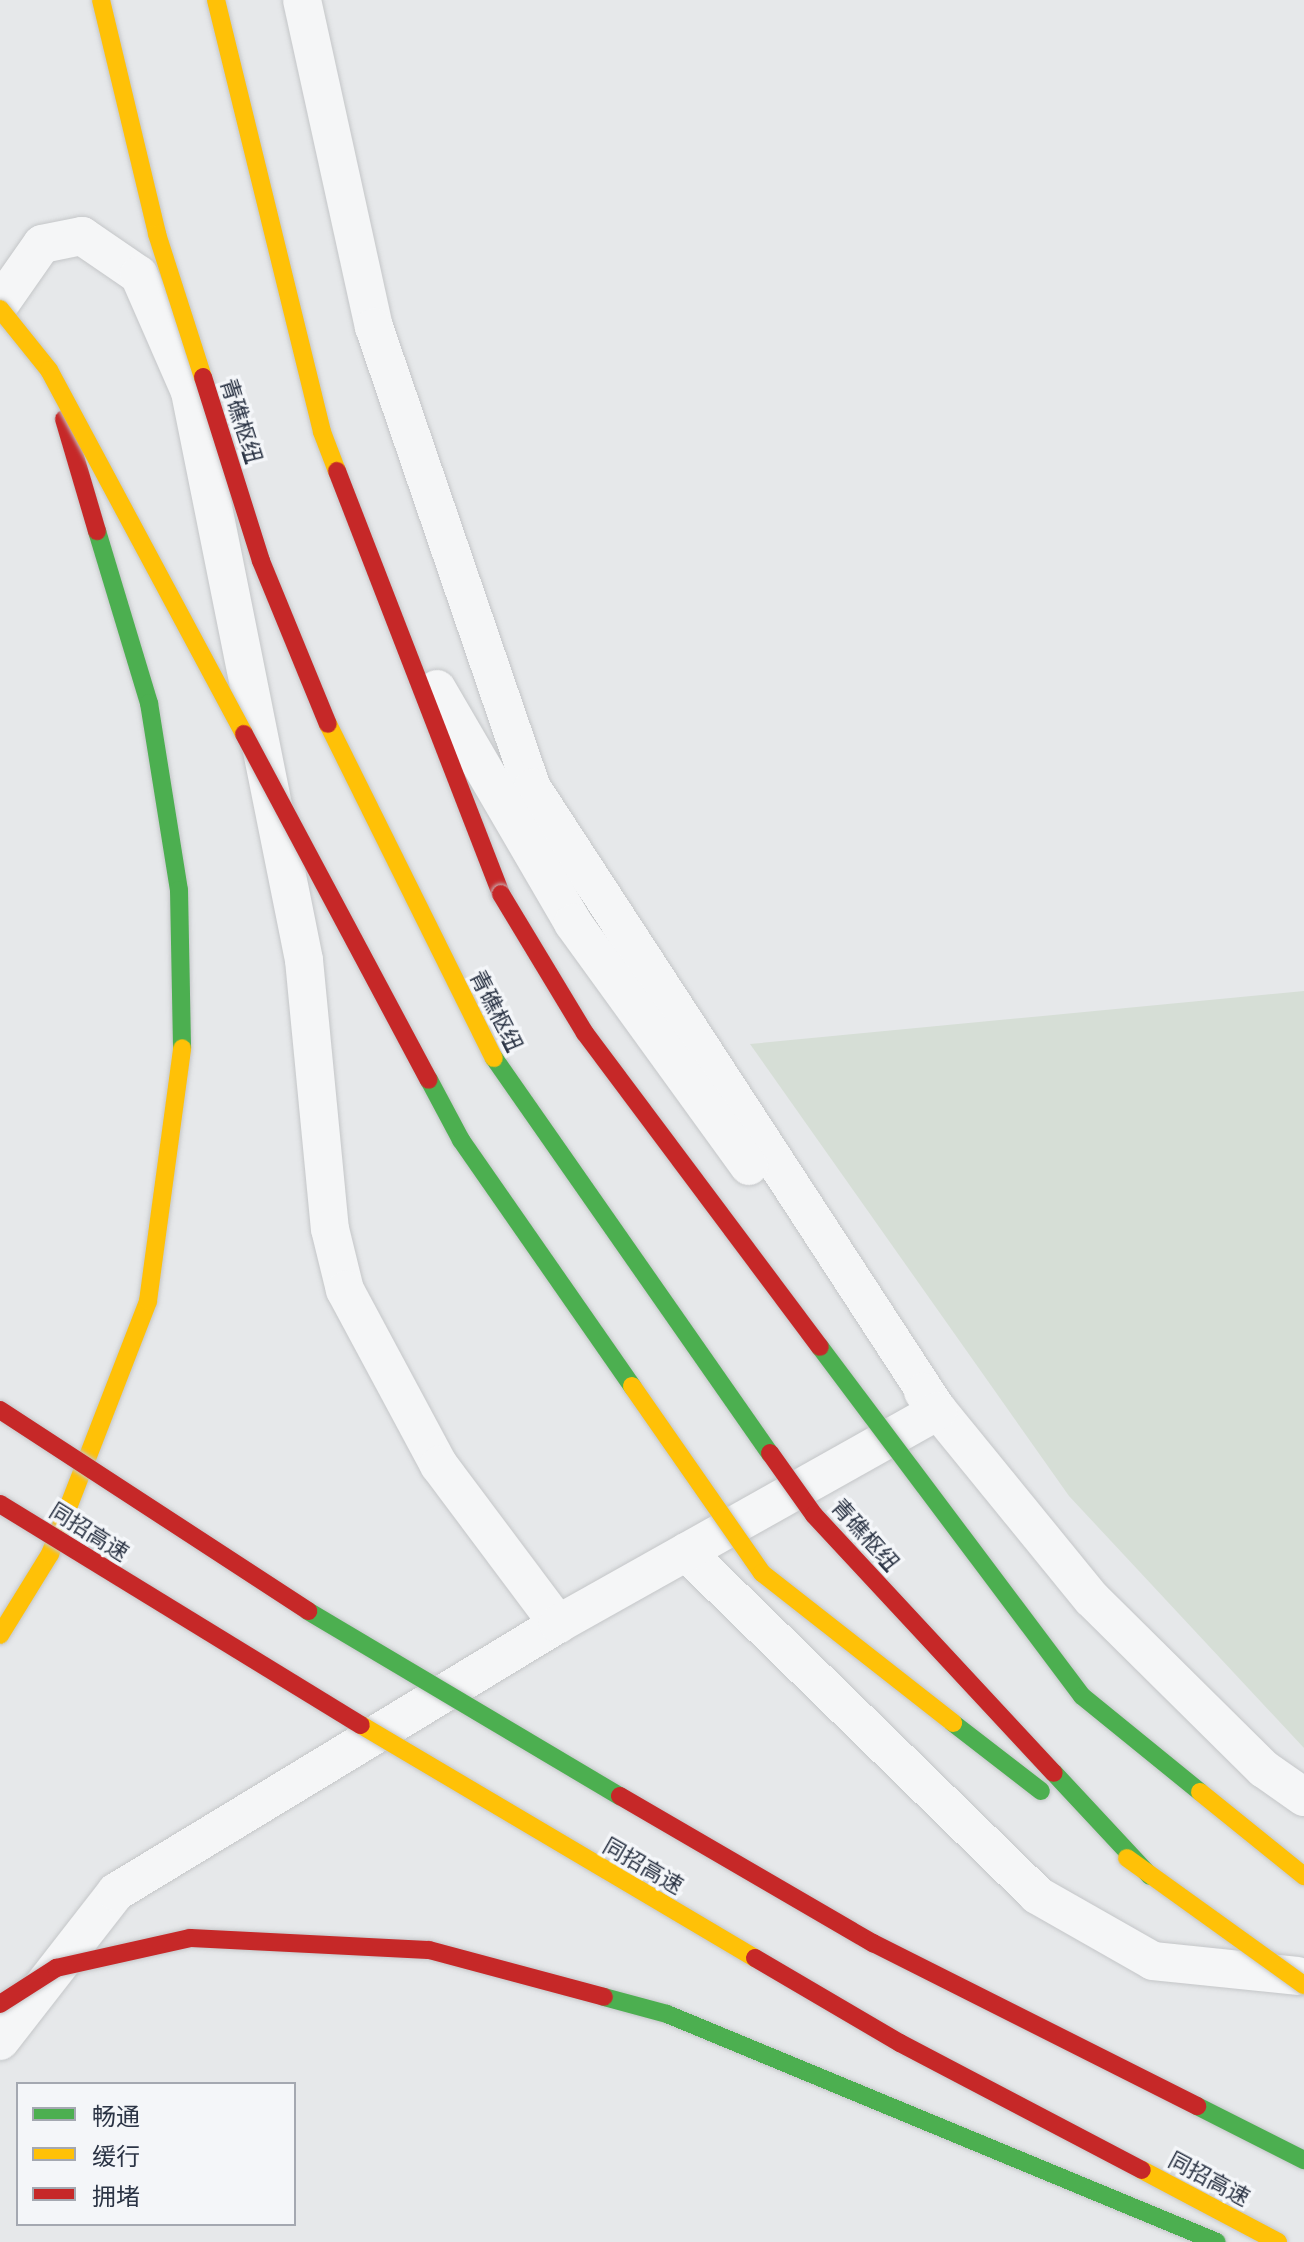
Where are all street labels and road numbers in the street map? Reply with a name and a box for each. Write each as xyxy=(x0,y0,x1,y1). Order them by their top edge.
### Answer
street label: 青礁枢纽 xyxy=(215,375,267,467)
street label: 青礁枢纽 xyxy=(464,966,528,1056)
street label: 青礁枢纽 xyxy=(826,1493,904,1577)
street label: 同招高速 xyxy=(45,1497,133,1567)
street label: 同招高速 xyxy=(598,1833,688,1899)
street label: 同招高速 xyxy=(1164,2147,1254,2211)

